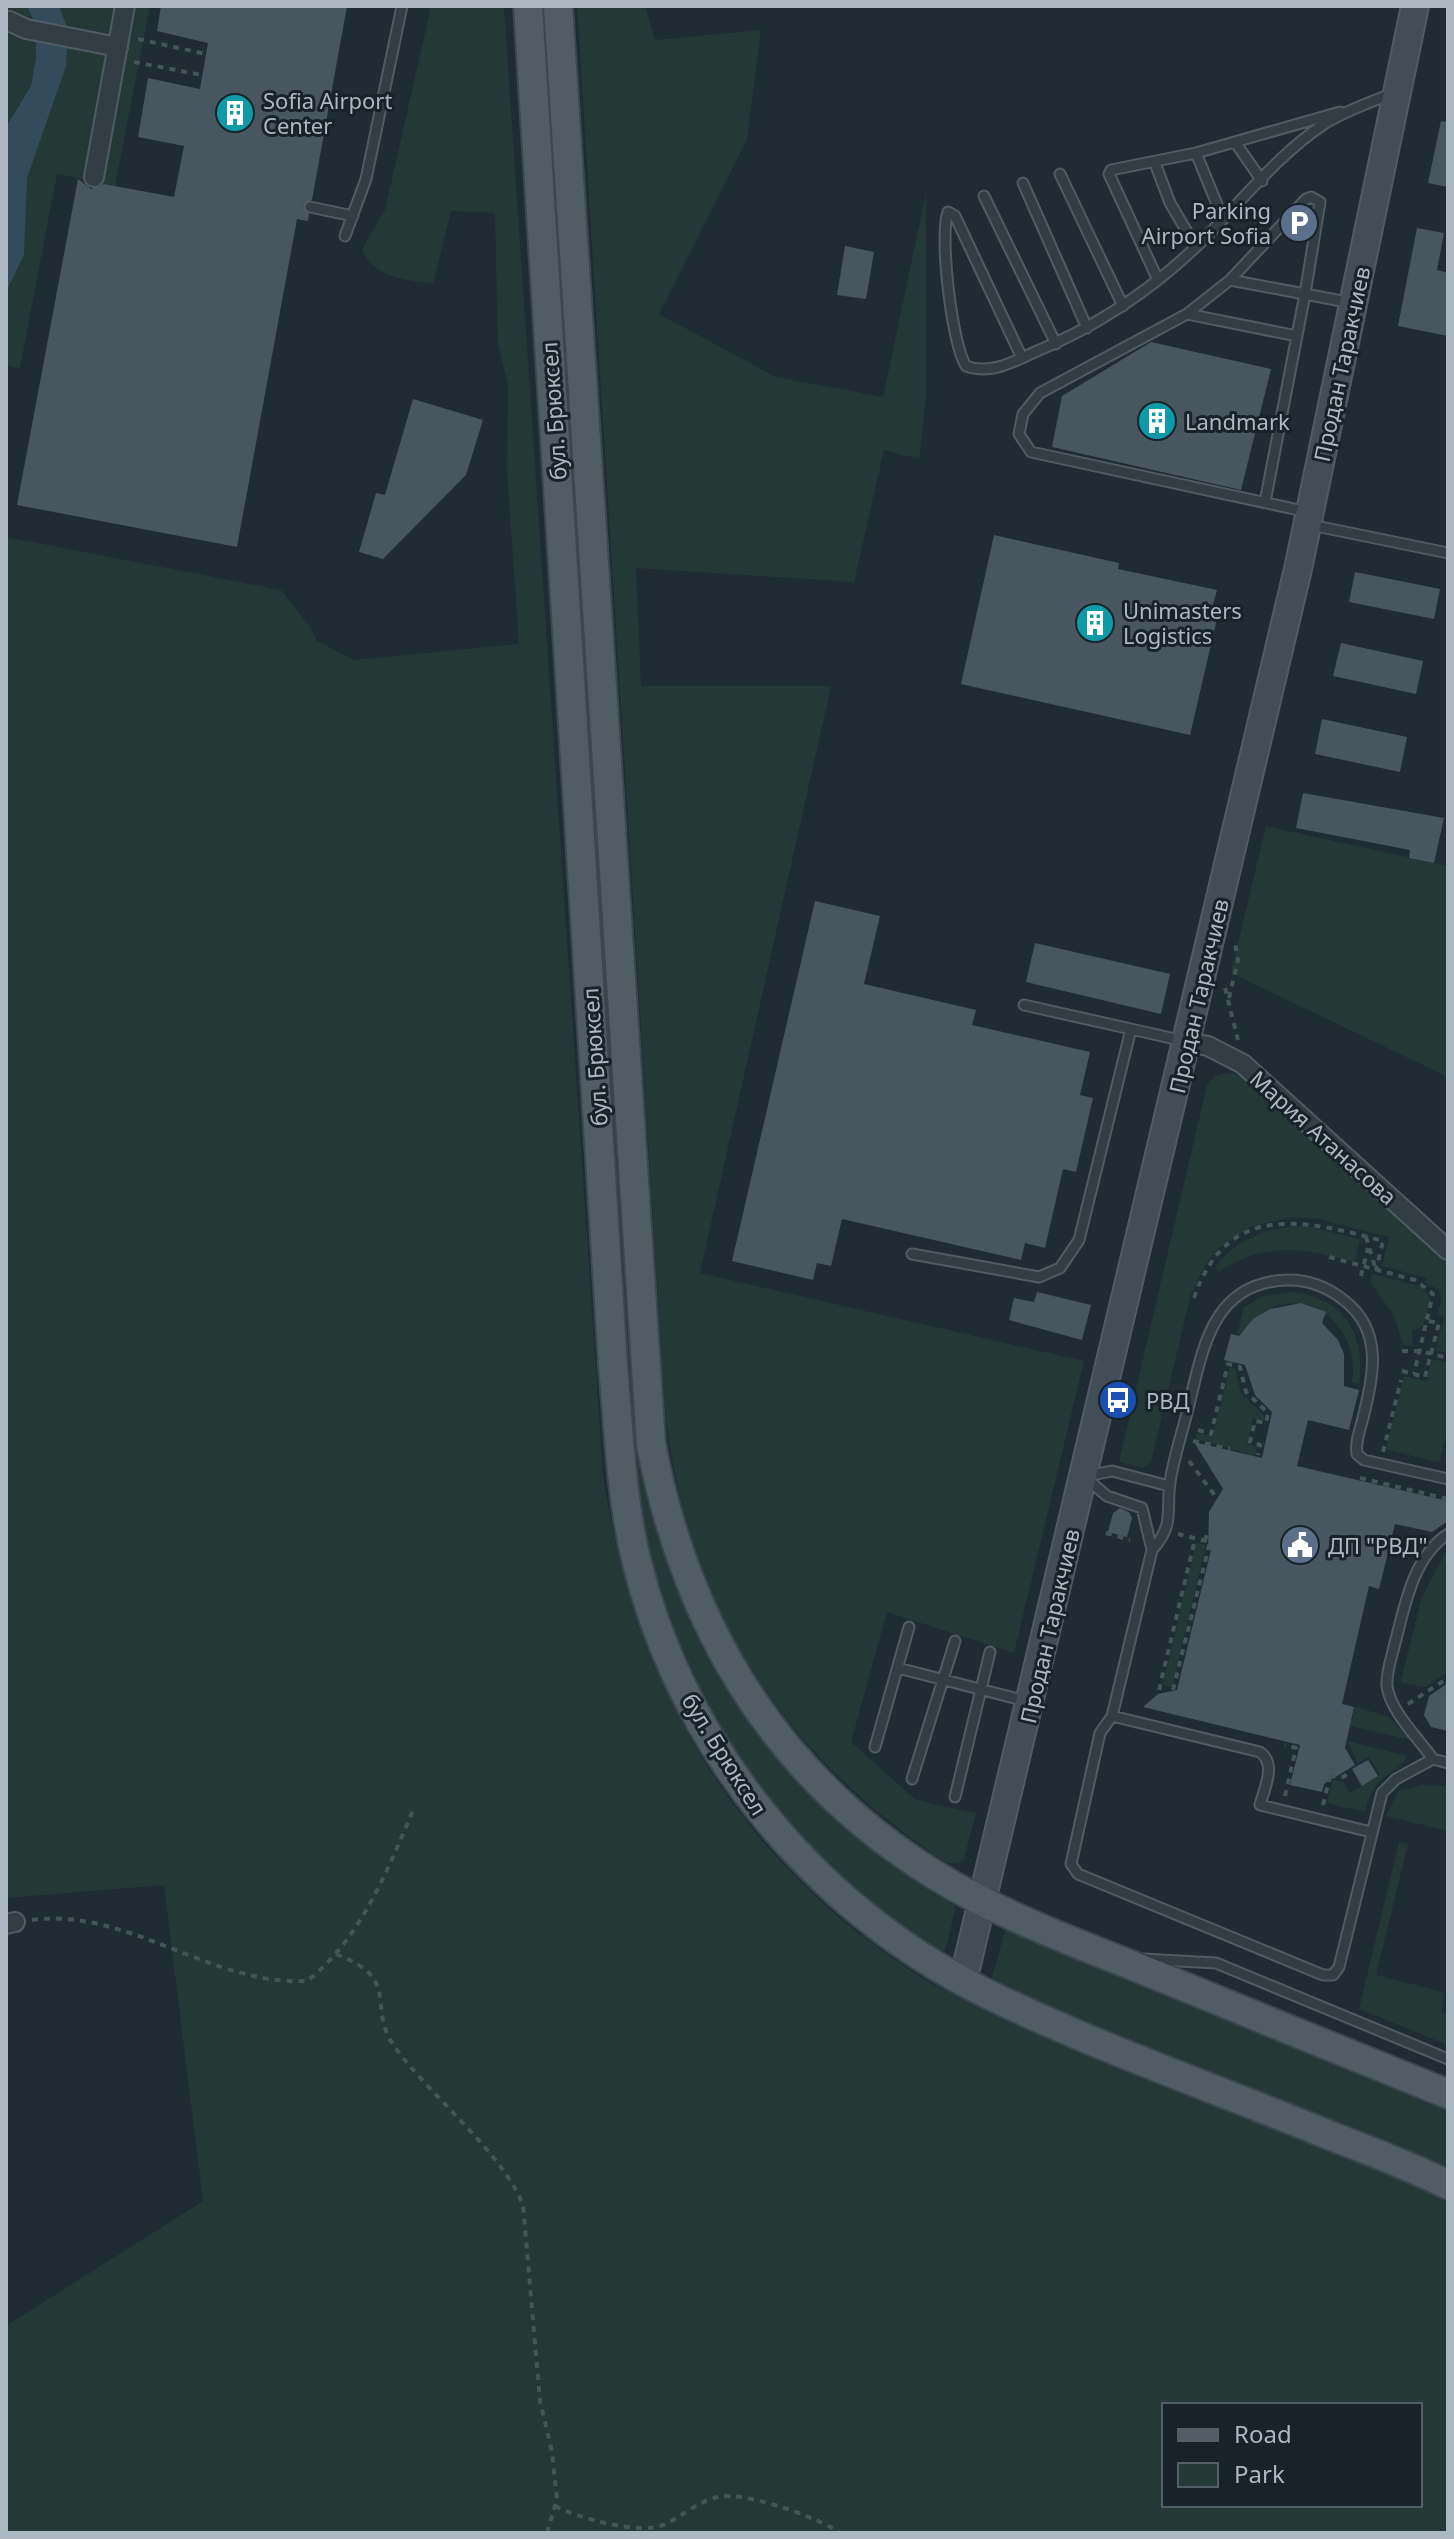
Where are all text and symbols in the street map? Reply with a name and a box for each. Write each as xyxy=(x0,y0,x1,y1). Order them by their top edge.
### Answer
place label: Sofia Airport Center xyxy=(263,85,392,140)
building icon: Sofia Airport Center xyxy=(214,92,256,134)
place label: Parking Airport Sofia xyxy=(1142,195,1271,250)
parking icon: Parking Airport Sofia xyxy=(1278,202,1320,244)
street label: Продан Таракчиев xyxy=(1306,264,1376,464)
street label: бул. Брюксел xyxy=(533,341,573,481)
building icon: Landmark xyxy=(1136,400,1178,442)
place label: Landmark xyxy=(1185,406,1290,436)
place label: Unimasters Logistics xyxy=(1123,595,1242,650)
building icon: Unimasters Logistics xyxy=(1074,602,1116,644)
street label: Продан Таракчиев xyxy=(1161,896,1235,1096)
street label: бул. Брюксел xyxy=(574,987,614,1127)
street label: Мария Атанасова xyxy=(1244,1063,1404,1211)
bus stop icon: РВД xyxy=(1097,1379,1139,1421)
place label: РВД xyxy=(1146,1385,1190,1415)
public building icon: ДП "РВД" xyxy=(1279,1524,1321,1566)
street label: Продан Таракчиев xyxy=(1012,1526,1086,1726)
place label: ДП "РВД" xyxy=(1328,1530,1427,1560)
street label: бул. Брюксел xyxy=(676,1687,774,1821)
legend xyxy=(1162,2403,1422,2507)
text: Road xyxy=(1234,2417,1292,2450)
text: Park xyxy=(1234,2457,1285,2490)

